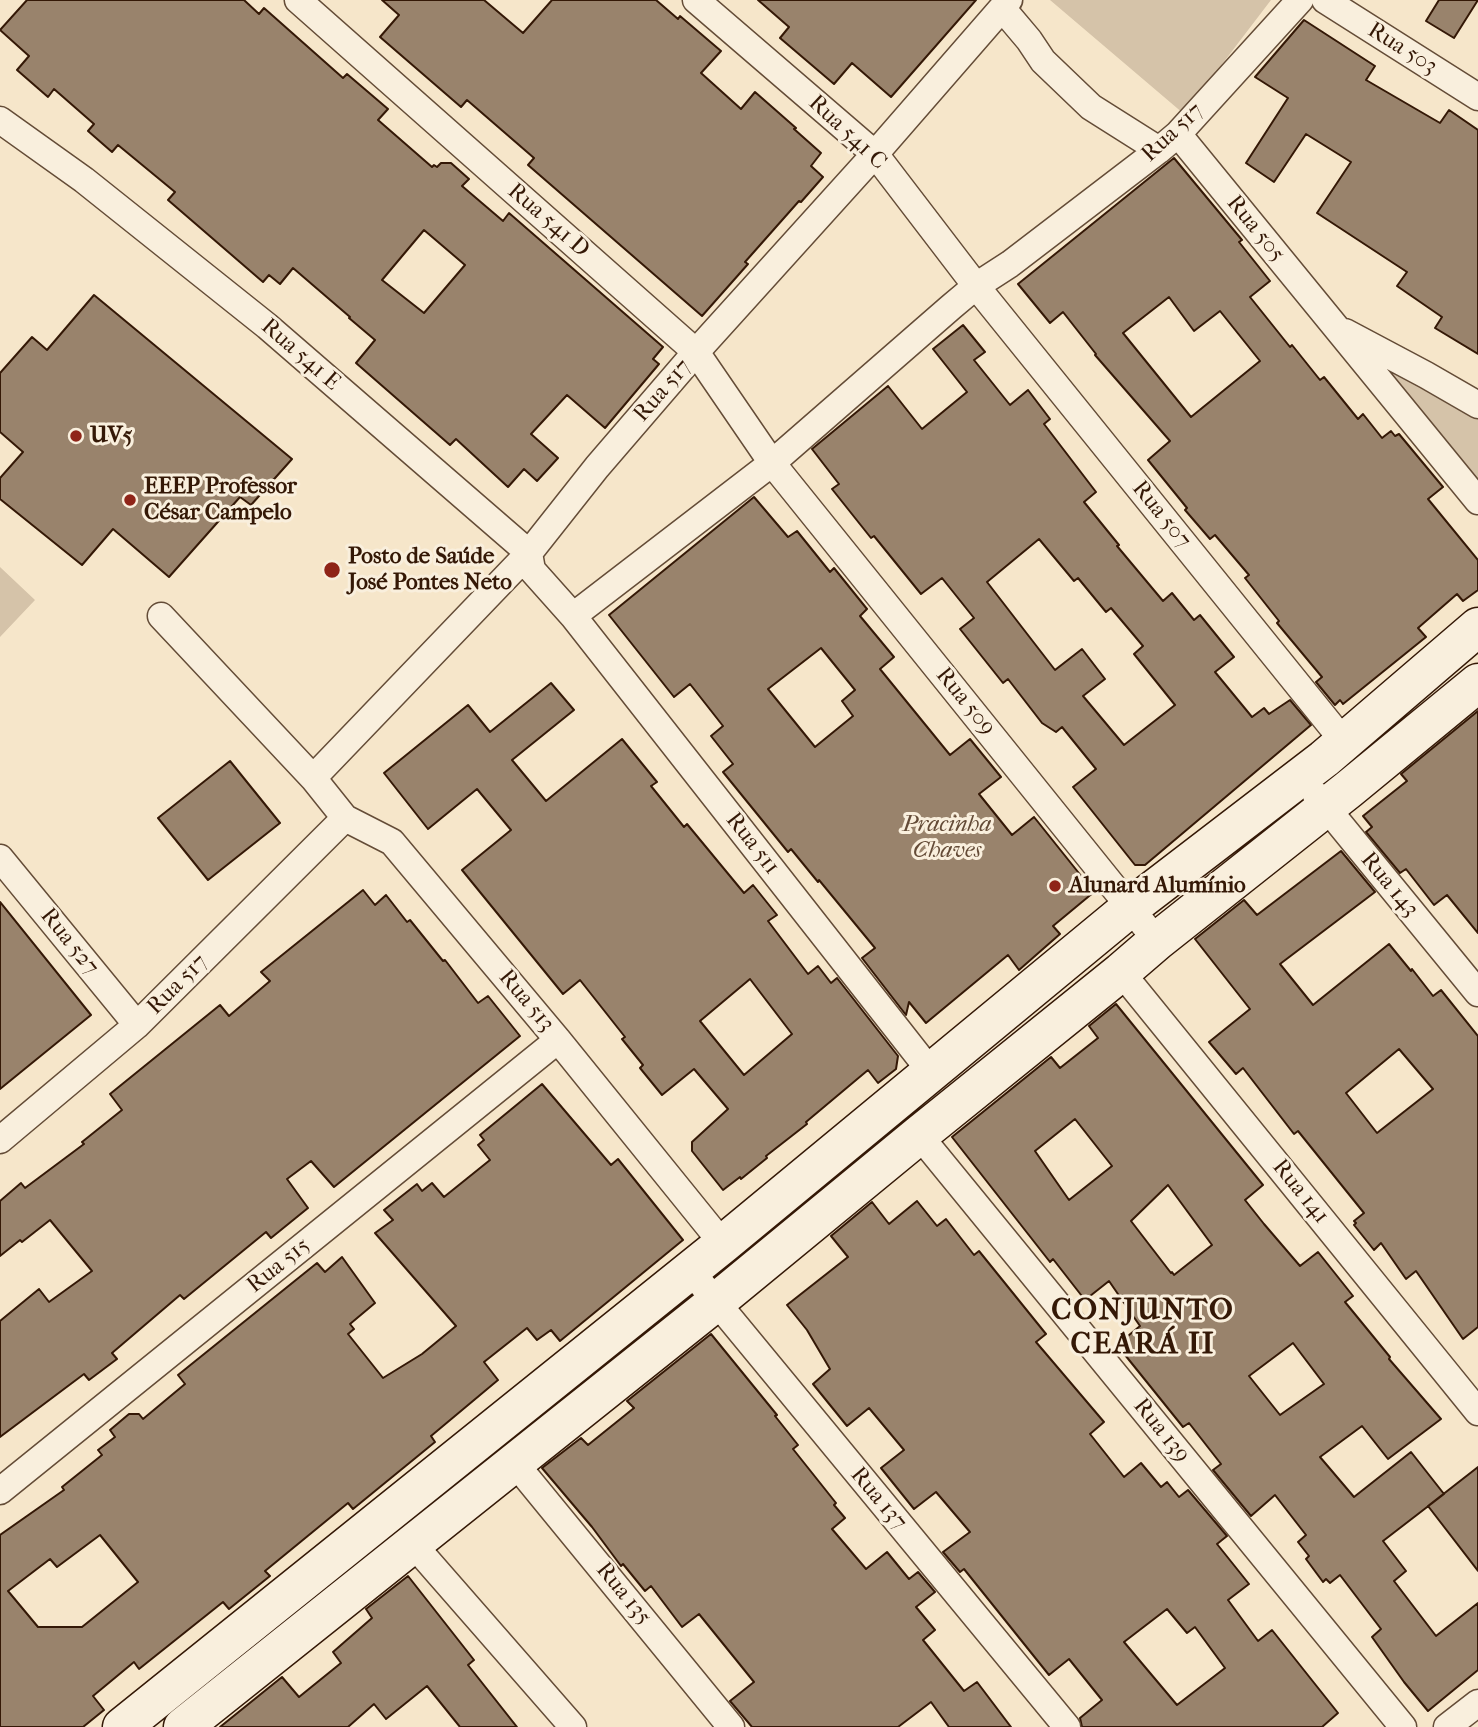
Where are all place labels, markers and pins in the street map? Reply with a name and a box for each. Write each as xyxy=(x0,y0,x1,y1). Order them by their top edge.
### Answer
place label: UV5 xyxy=(90,422,132,450)
marker: UV5 xyxy=(68,428,84,444)
place label: EEEP Professor César Campelo xyxy=(144,473,297,527)
marker: EEEP Professor César Campelo xyxy=(122,492,138,508)
place label: Posto de Saúde José Pontes Neto xyxy=(348,543,512,597)
marker: Posto de Saúde José Pontes Neto xyxy=(322,560,342,580)
place label: Alunard Alumínio xyxy=(1069,872,1246,900)
marker: Alunard Alumínio xyxy=(1047,878,1063,894)

